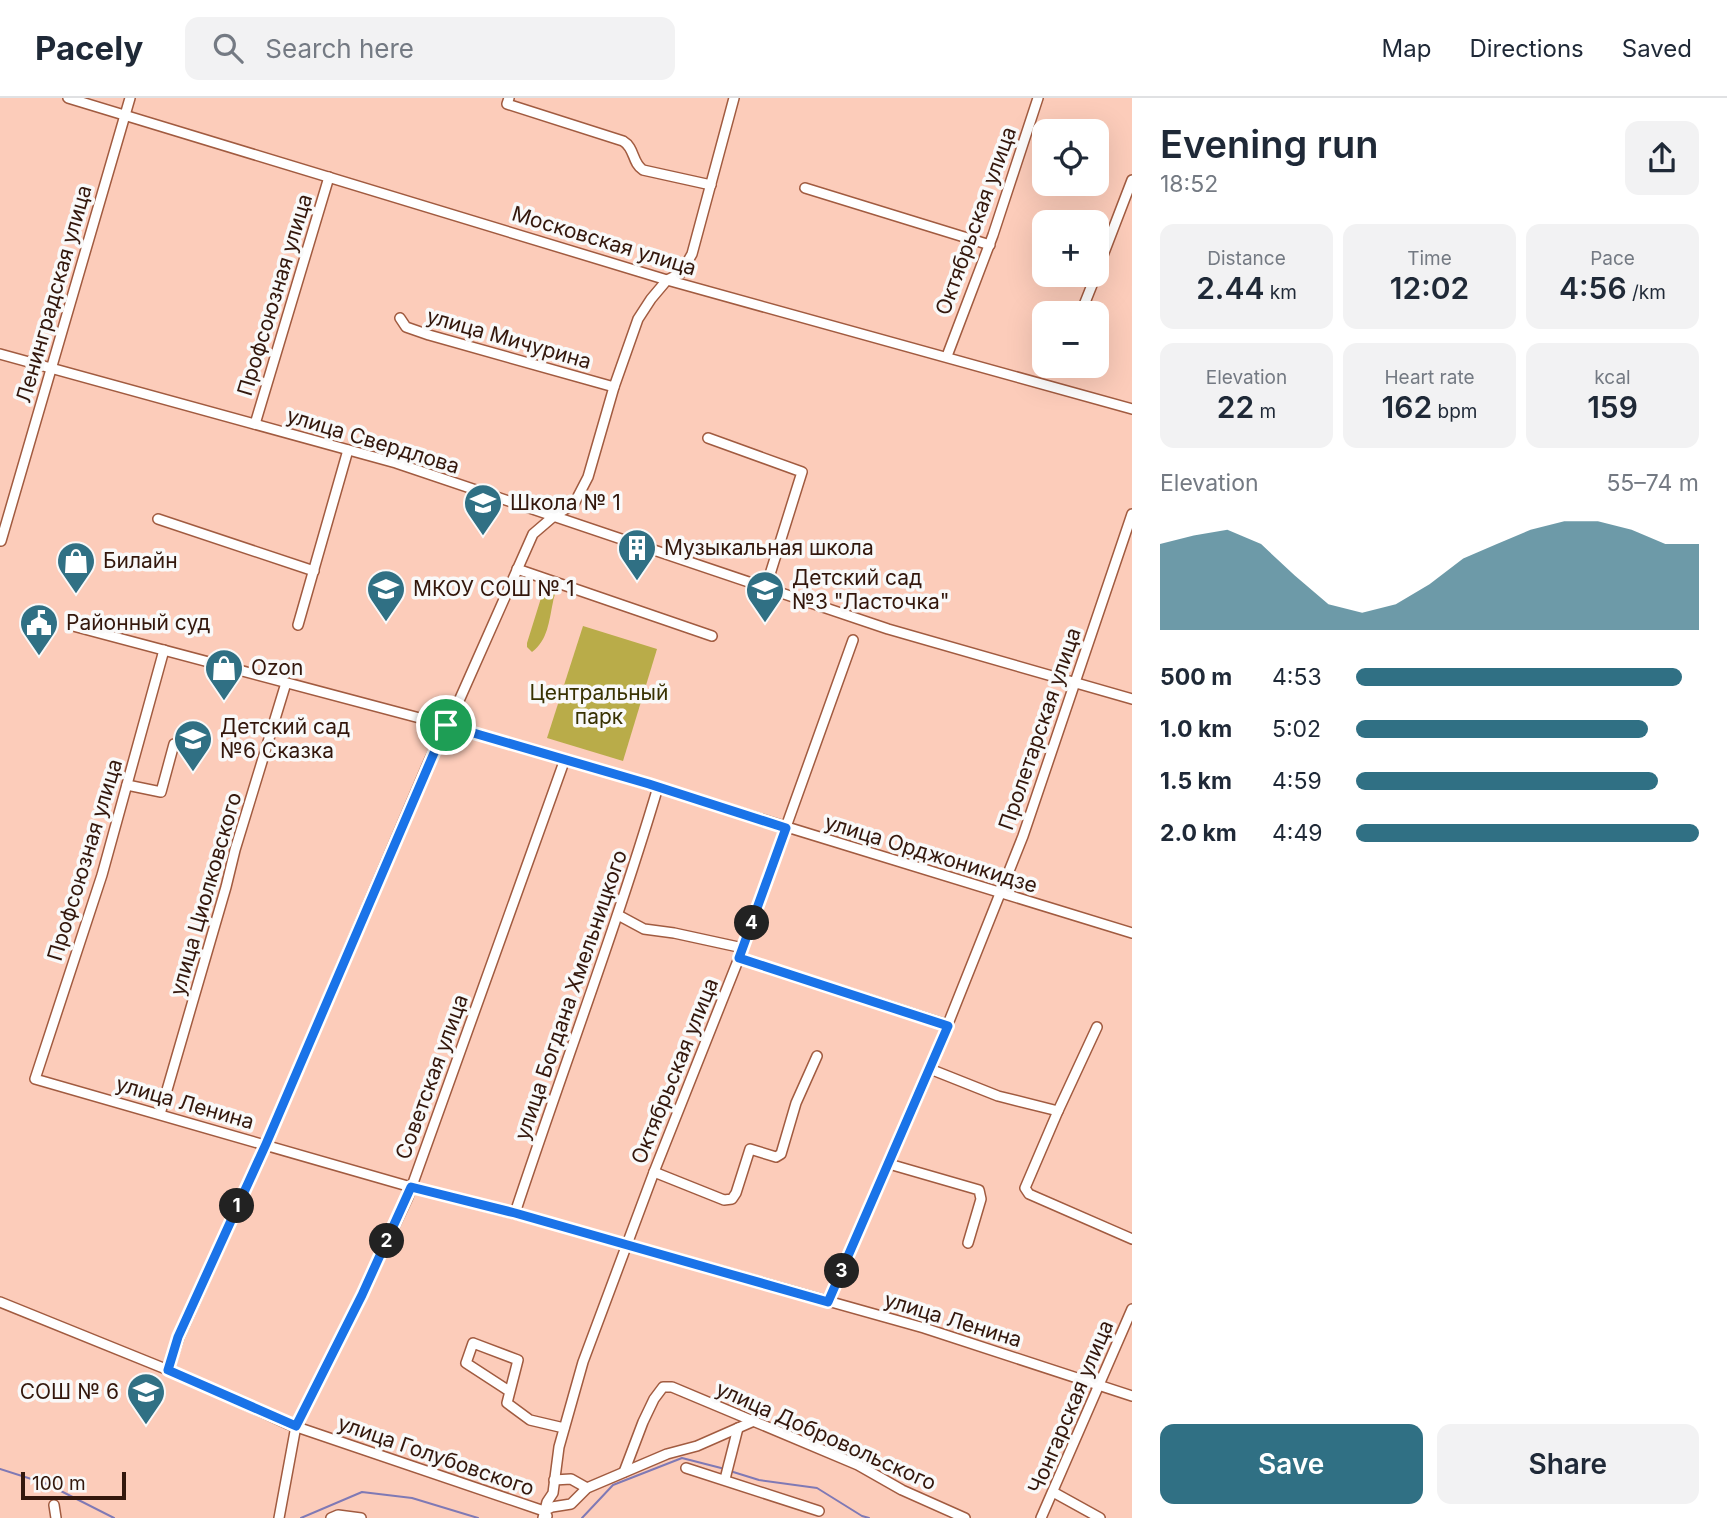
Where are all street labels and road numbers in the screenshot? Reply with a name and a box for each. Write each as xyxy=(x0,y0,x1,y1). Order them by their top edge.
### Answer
street label: Октябрьская улица xyxy=(930,123,1021,318)
street label: Ленинградская улица xyxy=(10,182,97,406)
street label: Профсоюзная улица xyxy=(232,191,317,399)
street label: Московская улица xyxy=(509,201,699,280)
street label: улица Мичурина xyxy=(424,303,594,374)
street label: улица Свердлова xyxy=(284,402,463,479)
street label: Пролетарская улица xyxy=(993,624,1086,833)
street label: Профсоюзная улица xyxy=(42,756,127,964)
street label: улица Циолковского xyxy=(165,789,246,998)
street label: улица Орджоникидзе xyxy=(822,809,1041,898)
street label: улица Богдана Хмельницкого xyxy=(509,847,632,1143)
street label: Октябрьская улица xyxy=(626,974,723,1167)
street label: Советская улица xyxy=(390,991,473,1163)
street label: улица Ленина xyxy=(113,1071,257,1134)
street label: улица Ленина xyxy=(881,1287,1025,1352)
street label: Чонгарская улица xyxy=(1023,1316,1118,1497)
street label: улица Добровольского xyxy=(712,1376,940,1495)
street label: улица Голубовского xyxy=(335,1410,538,1501)

